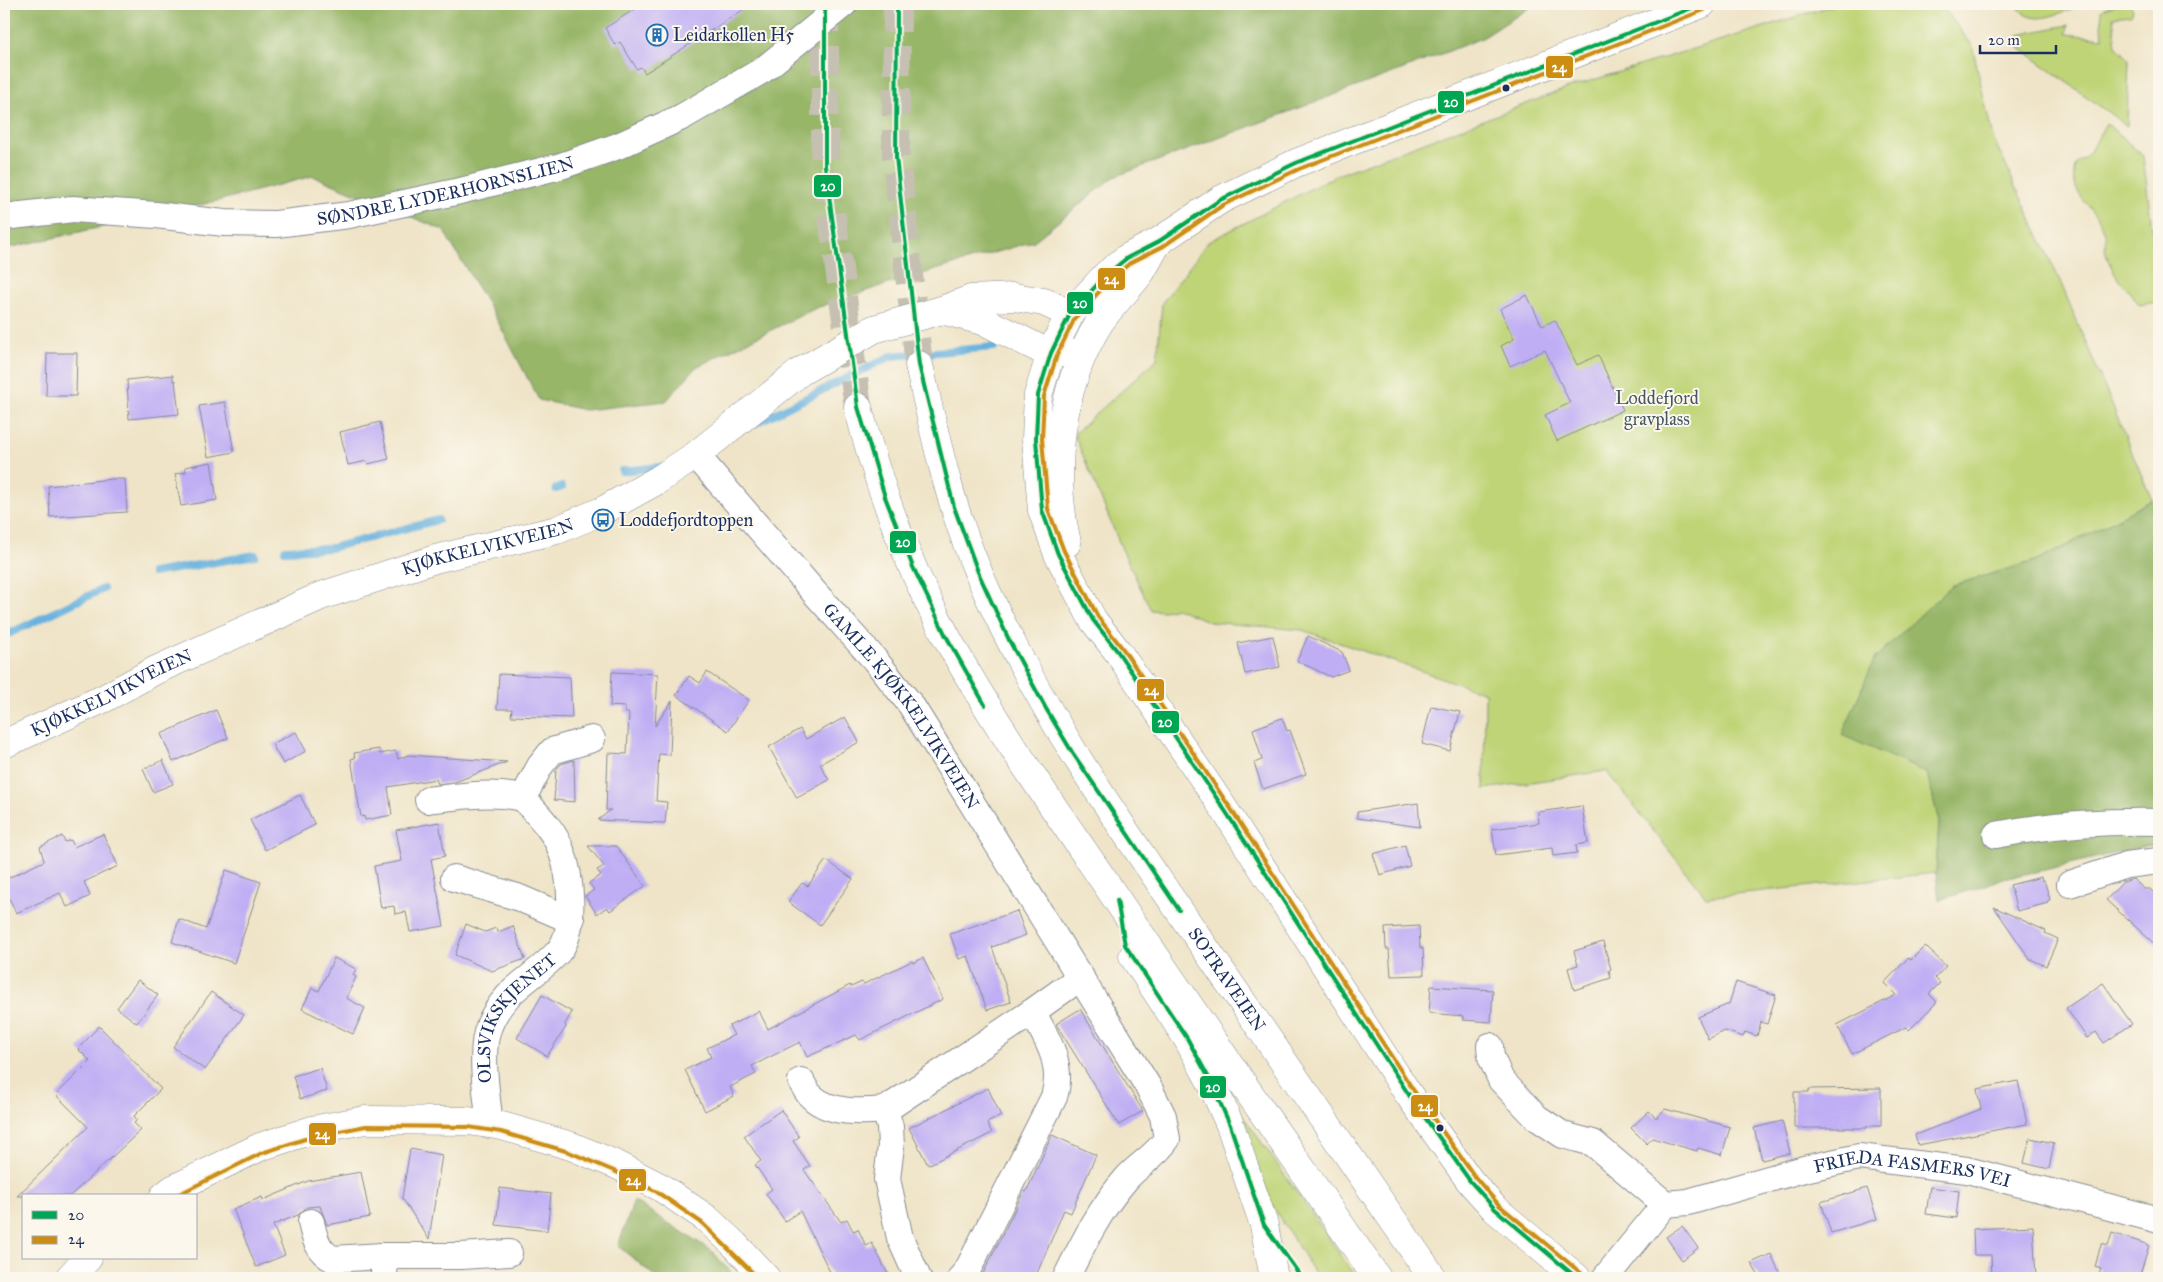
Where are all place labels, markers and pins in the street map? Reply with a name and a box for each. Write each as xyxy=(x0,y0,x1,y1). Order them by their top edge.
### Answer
building icon: Leidarkollen H5 xyxy=(645,23,669,47)
place label: Leidarkollen H5 xyxy=(673,24,795,46)
unlabelled marker xyxy=(1501,83,1511,93)
bus stop icon: Loddefjordtoppen xyxy=(591,508,615,532)
place label: Loddefjordtoppen xyxy=(619,509,753,531)
unlabelled marker xyxy=(1435,1123,1445,1133)

